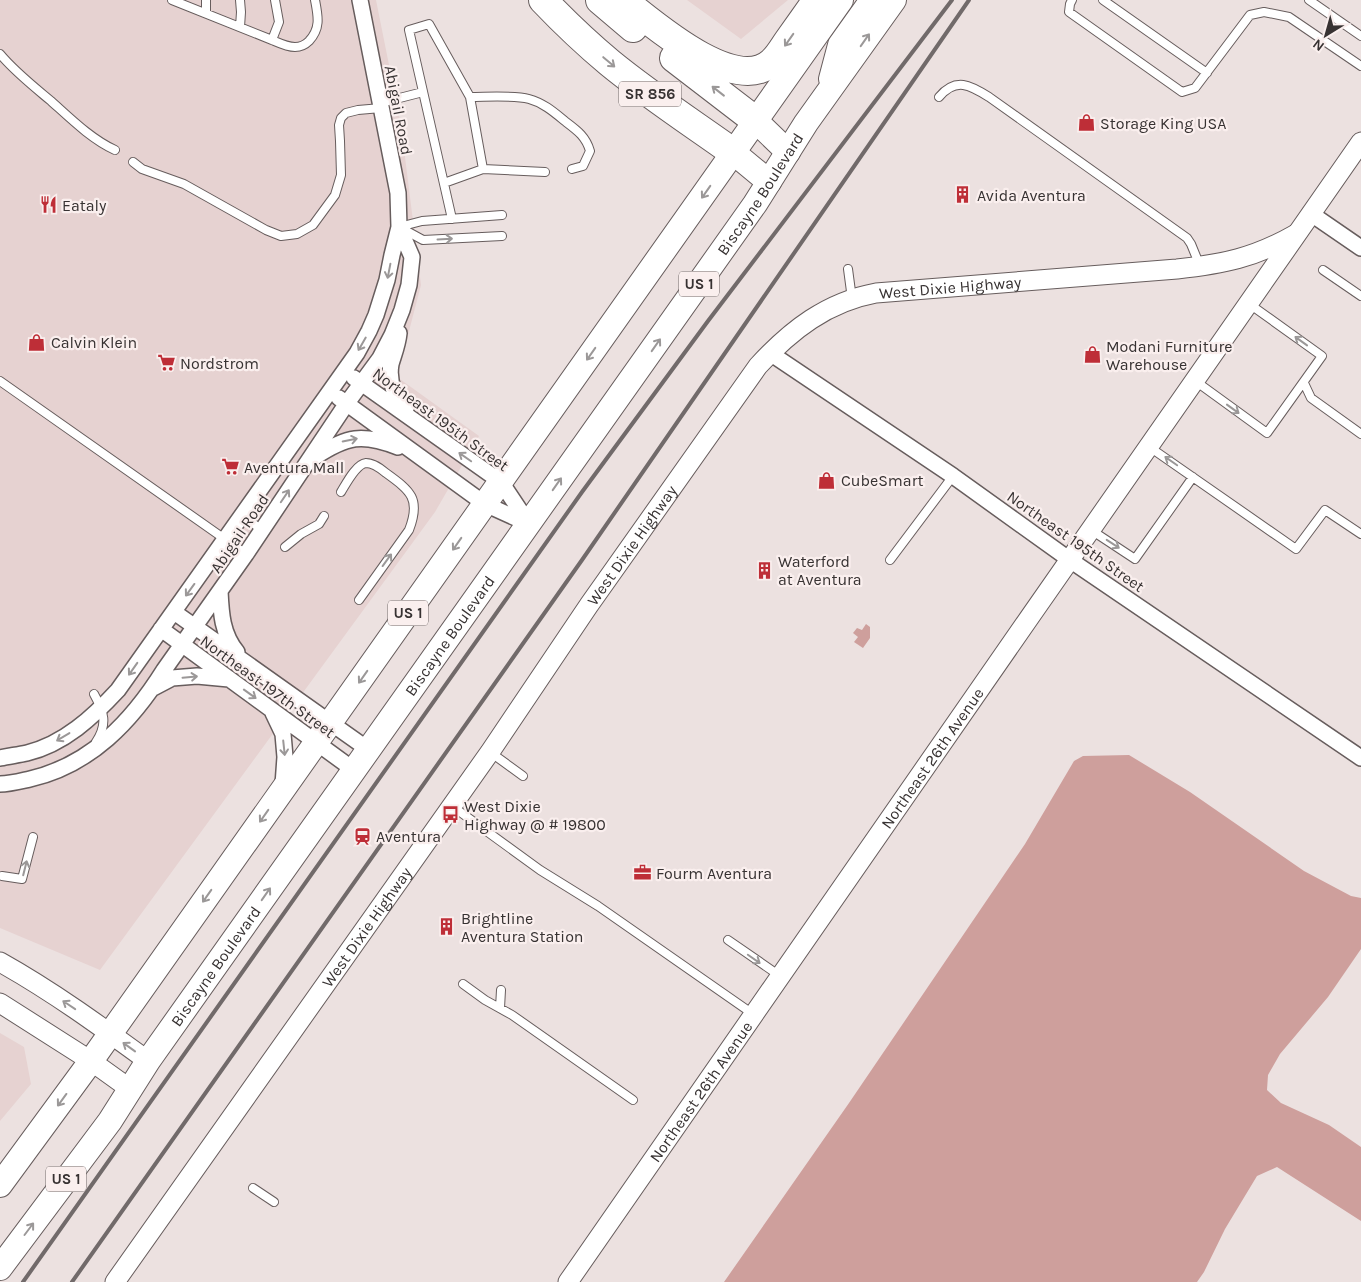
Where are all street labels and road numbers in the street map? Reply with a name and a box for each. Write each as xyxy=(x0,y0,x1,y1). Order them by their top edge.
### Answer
street label: Abigail Road xyxy=(380,64,417,157)
road number: SR 856 xyxy=(619,82,681,106)
street label: Biscayne Boulevard xyxy=(713,129,807,259)
road number: US 1 xyxy=(679,272,719,296)
street label: West Dixie Highway xyxy=(878,272,1023,303)
street label: Northeast 195th Street xyxy=(369,364,512,475)
street label: West Dixie Highway xyxy=(583,481,681,609)
street label: Northeast 195th Street xyxy=(1003,487,1148,596)
street label: Abigail Road xyxy=(206,490,273,576)
street label: Biscayne Boulevard xyxy=(401,572,499,700)
road number: US 1 xyxy=(388,600,428,626)
street label: Northeast 197th Street xyxy=(197,631,339,742)
street label: Northeast 26th Avenue xyxy=(877,684,988,832)
street label: West Dixie Highway xyxy=(318,863,416,991)
street label: Biscayne Boulevard xyxy=(167,903,265,1030)
street label: Northeast 26th Avenue xyxy=(645,1018,756,1166)
road number: US 1 xyxy=(46,1166,86,1192)

